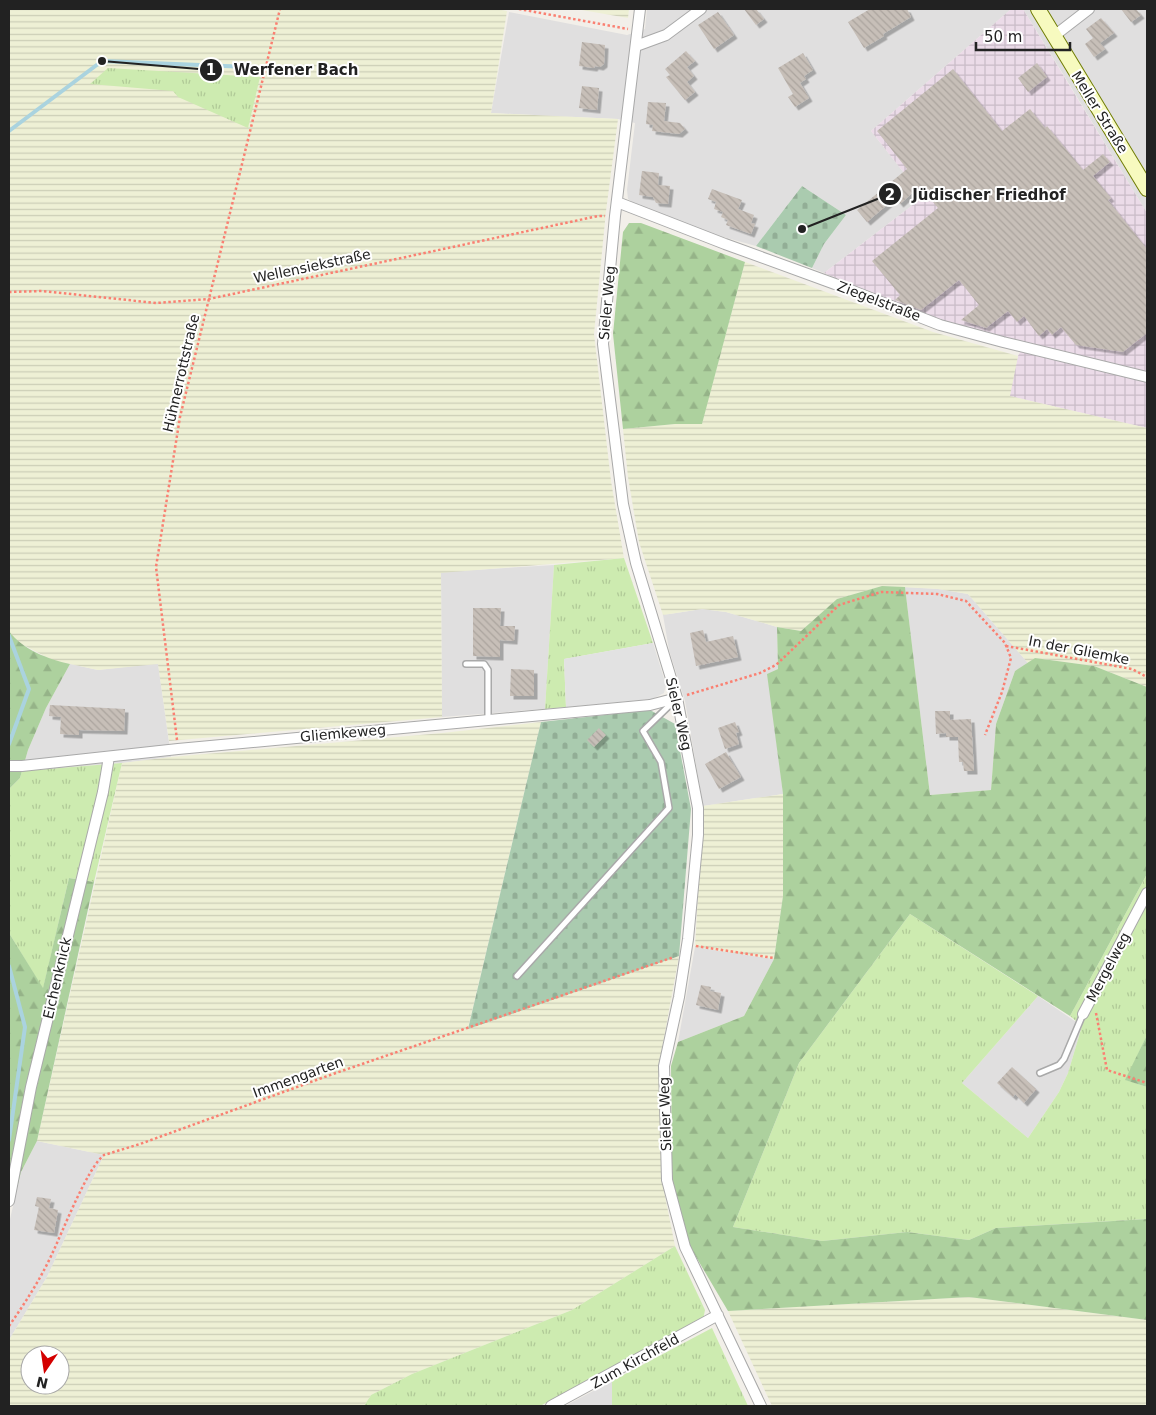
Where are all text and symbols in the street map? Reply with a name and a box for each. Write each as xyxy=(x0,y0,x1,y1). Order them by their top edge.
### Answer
scale bar xyxy=(976,20,1070,52)
text: 50 m xyxy=(984,28,1022,46)
callout: Werfener Bach xyxy=(199,55,369,85)
text: 1 xyxy=(206,61,216,79)
text: Werfener Bach xyxy=(234,61,358,79)
street label: Meller Straße xyxy=(1068,68,1132,156)
callout: Jüdischer Friedhof xyxy=(877,179,1076,209)
text: 2 xyxy=(885,186,895,204)
text: Jüdischer Friedhof xyxy=(911,186,1066,204)
street label: Wellensiekstraße xyxy=(252,246,372,286)
street label: Sieler Weg xyxy=(596,265,618,341)
street label: Ziegelstraße xyxy=(835,278,923,324)
street label: Hühnerrottstraße xyxy=(160,312,202,434)
street label: In der Gliemke xyxy=(1027,632,1131,668)
street label: Sieler Weg xyxy=(663,676,695,752)
street label: Gliemkeweg xyxy=(299,721,387,745)
street label: Mergelweg xyxy=(1083,929,1133,1005)
street label: Eichenknick xyxy=(40,935,74,1020)
street label: Immengarten xyxy=(251,1053,345,1101)
street label: Sieler Weg xyxy=(656,1076,674,1152)
street label: Zum Kirchfeld xyxy=(588,1330,682,1392)
north arrow xyxy=(20,1345,70,1395)
text: N xyxy=(35,1374,50,1392)

